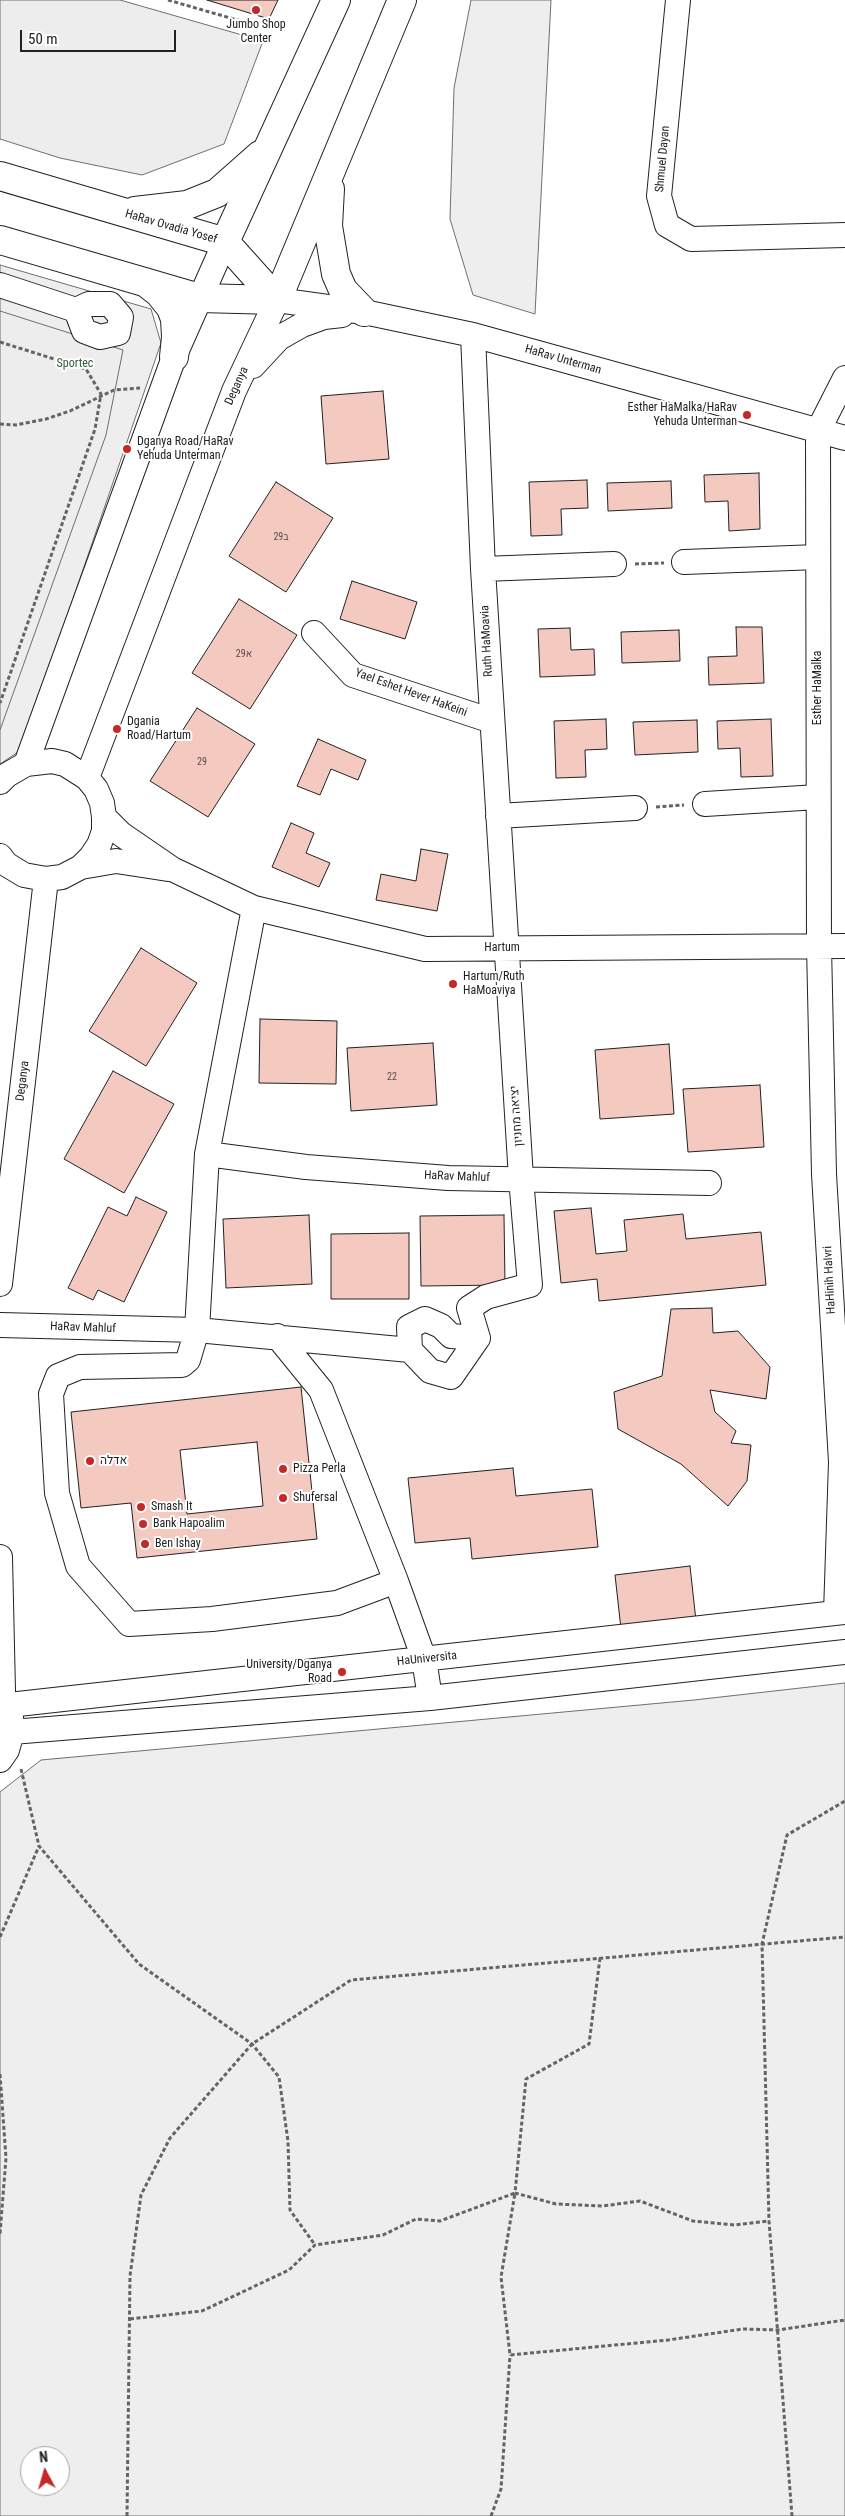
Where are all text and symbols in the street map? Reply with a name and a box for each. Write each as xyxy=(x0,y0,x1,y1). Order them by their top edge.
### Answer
marker: Jumbo Shop Center xyxy=(250,4,262,16)
place label: Jumbo Shop Center xyxy=(226,18,286,46)
scale bar xyxy=(22,20,179,52)
text: 50 m xyxy=(28,30,58,48)
street label: Shmuel Dayan xyxy=(653,125,673,193)
street label: HaRav Ovadia Yosef xyxy=(123,207,219,247)
street label: HaRav Unterman xyxy=(523,342,603,378)
park label: Sportec xyxy=(57,357,93,371)
street label: Deganya xyxy=(222,365,252,407)
place label: Esther HaMalka/HaRav Yehuda Unterman xyxy=(627,401,737,429)
marker: Esther HaMalka/HaRav Yehuda Unterman xyxy=(741,409,753,421)
place label: Dganya Road/HaRav Yehuda Unterman xyxy=(137,435,234,463)
marker: Dganya Road/HaRav Yehuda Unterman xyxy=(121,443,133,455)
house number: 29ב xyxy=(273,531,289,543)
street label: Ruth HaMoavia xyxy=(478,605,496,677)
house number: 29א xyxy=(236,648,252,660)
street label: Esther HaMalka xyxy=(811,651,825,725)
street label: Yael Eshet Hever HaKeini xyxy=(353,666,469,720)
place label: Dgania Road/Hartum xyxy=(127,715,191,743)
marker: Dgania Road/Hartum xyxy=(111,723,123,735)
house number: 29 xyxy=(197,756,207,768)
street label: Hartum xyxy=(484,941,520,955)
place label: Hartum/Ruth HaMoaviya xyxy=(463,970,524,998)
marker: Hartum/Ruth HaMoaviya xyxy=(447,978,459,990)
street label: Deganya xyxy=(13,1060,33,1102)
house number: 22 xyxy=(387,1071,397,1083)
street label: יציאה מחניון xyxy=(508,1085,526,1147)
street label: HaRav Mahluf xyxy=(424,1169,490,1185)
street label: HaHinih HaIvri xyxy=(821,1246,839,1314)
street label: HaRav Mahluf xyxy=(50,1320,116,1336)
place label: אדלה xyxy=(100,1454,127,1468)
marker: אדלה xyxy=(84,1455,96,1467)
place label: Pizza Perla xyxy=(293,1462,346,1476)
marker: Pizza Perla xyxy=(277,1463,289,1475)
place label: Shufersal xyxy=(293,1491,338,1505)
marker: Shufersal xyxy=(277,1492,289,1504)
place label: Smash It xyxy=(151,1500,193,1514)
marker: Smash It xyxy=(135,1501,147,1513)
place label: Bank Hapoalim xyxy=(153,1517,225,1531)
marker: Bank Hapoalim xyxy=(137,1518,149,1530)
place label: Ben Ishay xyxy=(155,1537,201,1551)
marker: Ben Ishay xyxy=(139,1538,151,1550)
street label: HaUniversita xyxy=(396,1649,458,1669)
place label: University/Dganya Road xyxy=(246,1658,332,1686)
marker: University/Dganya Road xyxy=(336,1666,348,1678)
north arrow xyxy=(20,2446,70,2496)
text: N xyxy=(38,2449,49,2465)

